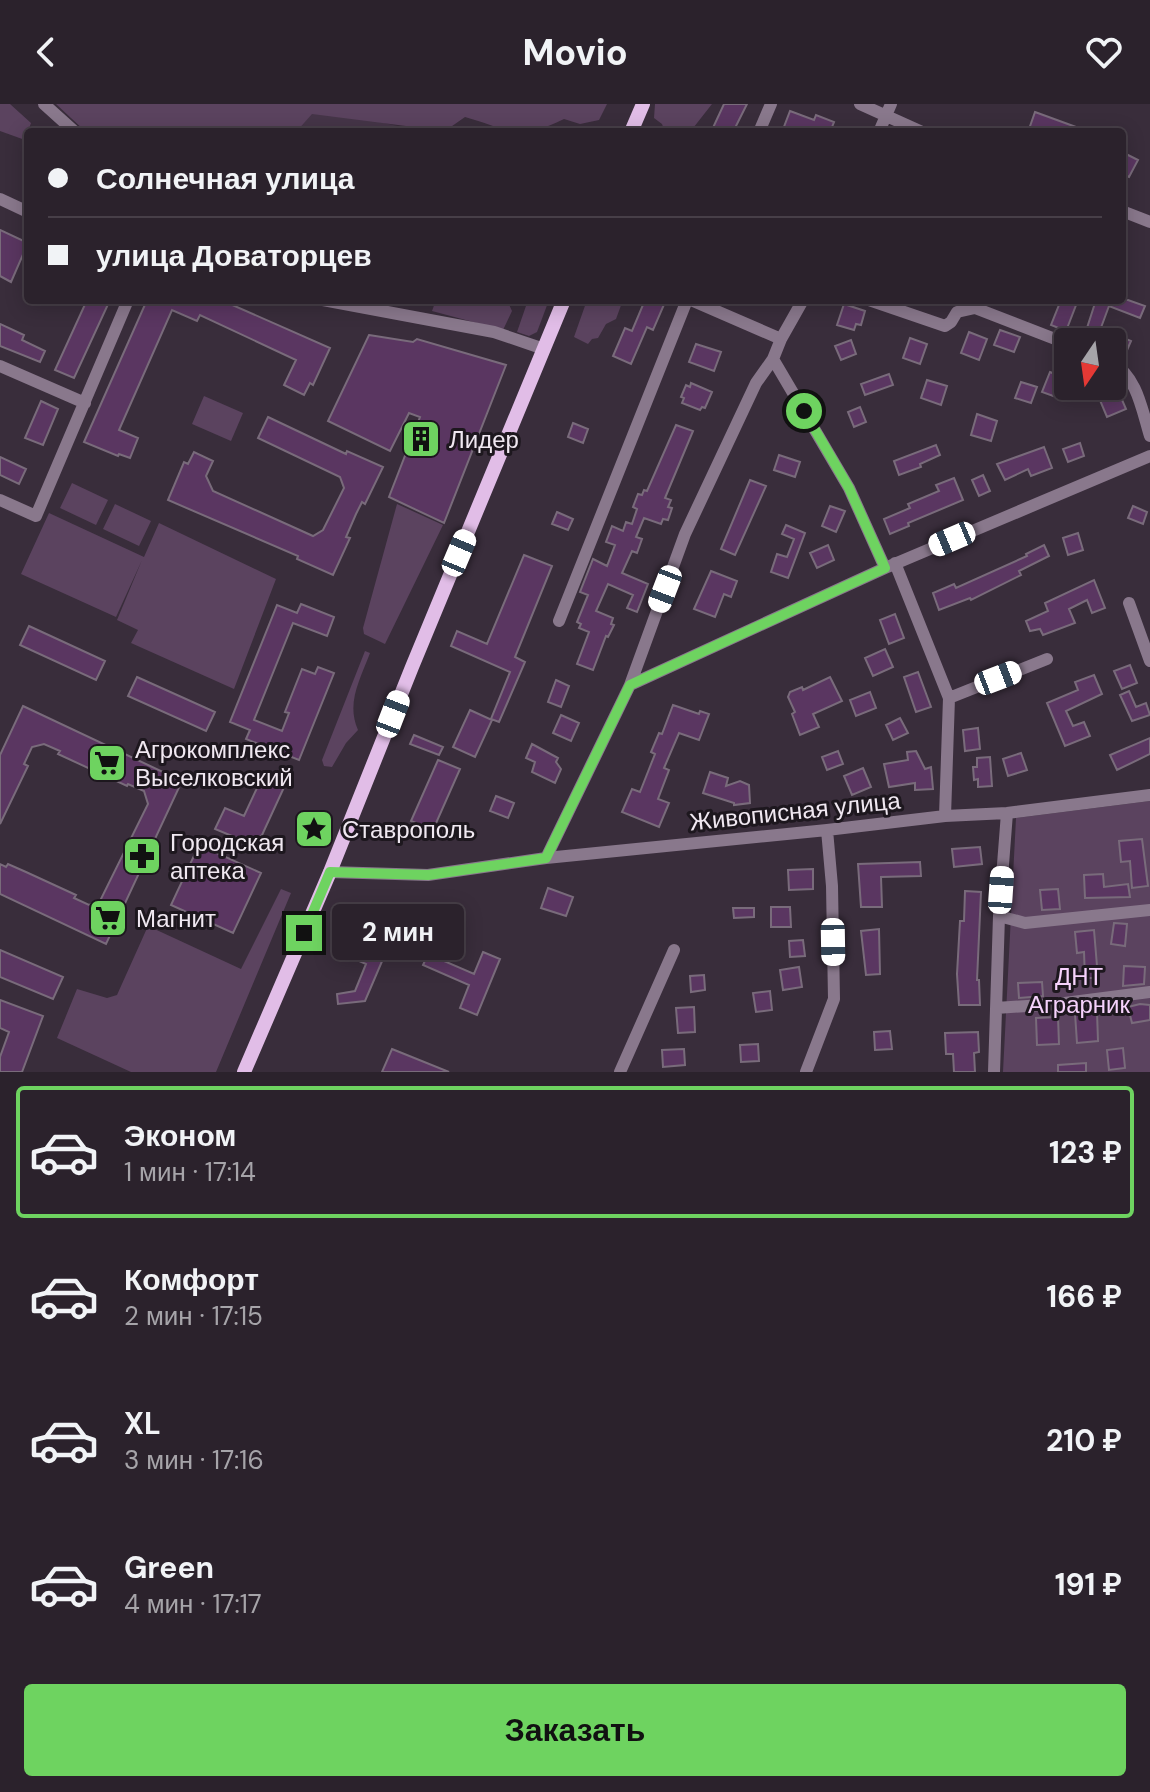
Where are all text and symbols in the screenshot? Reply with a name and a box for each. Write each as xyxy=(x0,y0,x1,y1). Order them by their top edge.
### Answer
text: Movio xyxy=(522,29,628,76)
icon: back xyxy=(24,30,68,74)
icon: heart xyxy=(1082,30,1126,74)
text: Солнечная улица xyxy=(96,159,354,198)
text: улица Доваторцев xyxy=(96,236,372,275)
north arrow xyxy=(1054,328,1126,400)
map controls xyxy=(1054,328,1126,400)
route start xyxy=(786,393,822,429)
building icon: Лидер xyxy=(400,418,442,460)
place label: Лидер xyxy=(449,424,519,455)
car xyxy=(925,519,979,559)
car xyxy=(439,526,479,580)
car xyxy=(645,562,685,616)
car xyxy=(971,658,1025,698)
car xyxy=(373,687,413,741)
place label: Агрокомплекс Выселковский xyxy=(135,734,293,793)
supermarket icon: Агрокомплекс Выселковский xyxy=(86,742,128,784)
street label: Живописная улица xyxy=(688,784,903,837)
place icon: Ставрополь xyxy=(293,808,335,850)
place label: Ставрополь xyxy=(342,814,475,845)
place label: Городская аптека xyxy=(170,827,284,886)
pharmacy icon: Городская аптека xyxy=(121,835,163,877)
car xyxy=(987,865,1015,915)
supermarket icon: Магнит xyxy=(87,897,129,939)
place label: Магнит xyxy=(136,903,216,934)
callout: 2 мин xyxy=(332,905,464,961)
route end xyxy=(286,915,322,951)
text: 2 мин xyxy=(362,915,434,949)
car xyxy=(821,918,845,966)
park label: ДНТ Аграрник xyxy=(1028,961,1130,1020)
icon: car xyxy=(28,1116,100,1188)
text: Эконом xyxy=(124,1116,237,1155)
text: 123 ₽ xyxy=(1049,1133,1122,1172)
text: 1 мин · 17:14 xyxy=(124,1155,256,1189)
icon: car xyxy=(28,1260,100,1332)
text: Комфорт xyxy=(124,1260,259,1299)
text: 166 ₽ xyxy=(1046,1277,1122,1316)
text: 2 мин · 17:15 xyxy=(124,1299,263,1333)
icon: car xyxy=(28,1404,100,1476)
text: XL xyxy=(124,1404,161,1443)
text: 210 ₽ xyxy=(1046,1421,1122,1460)
text: 3 мин · 17:16 xyxy=(124,1443,264,1477)
icon: car xyxy=(28,1548,100,1620)
text: Green xyxy=(124,1548,214,1587)
text: 191 ₽ xyxy=(1055,1565,1122,1604)
text: 4 мин · 17:17 xyxy=(124,1587,262,1621)
button: Заказать xyxy=(24,1684,1126,1776)

